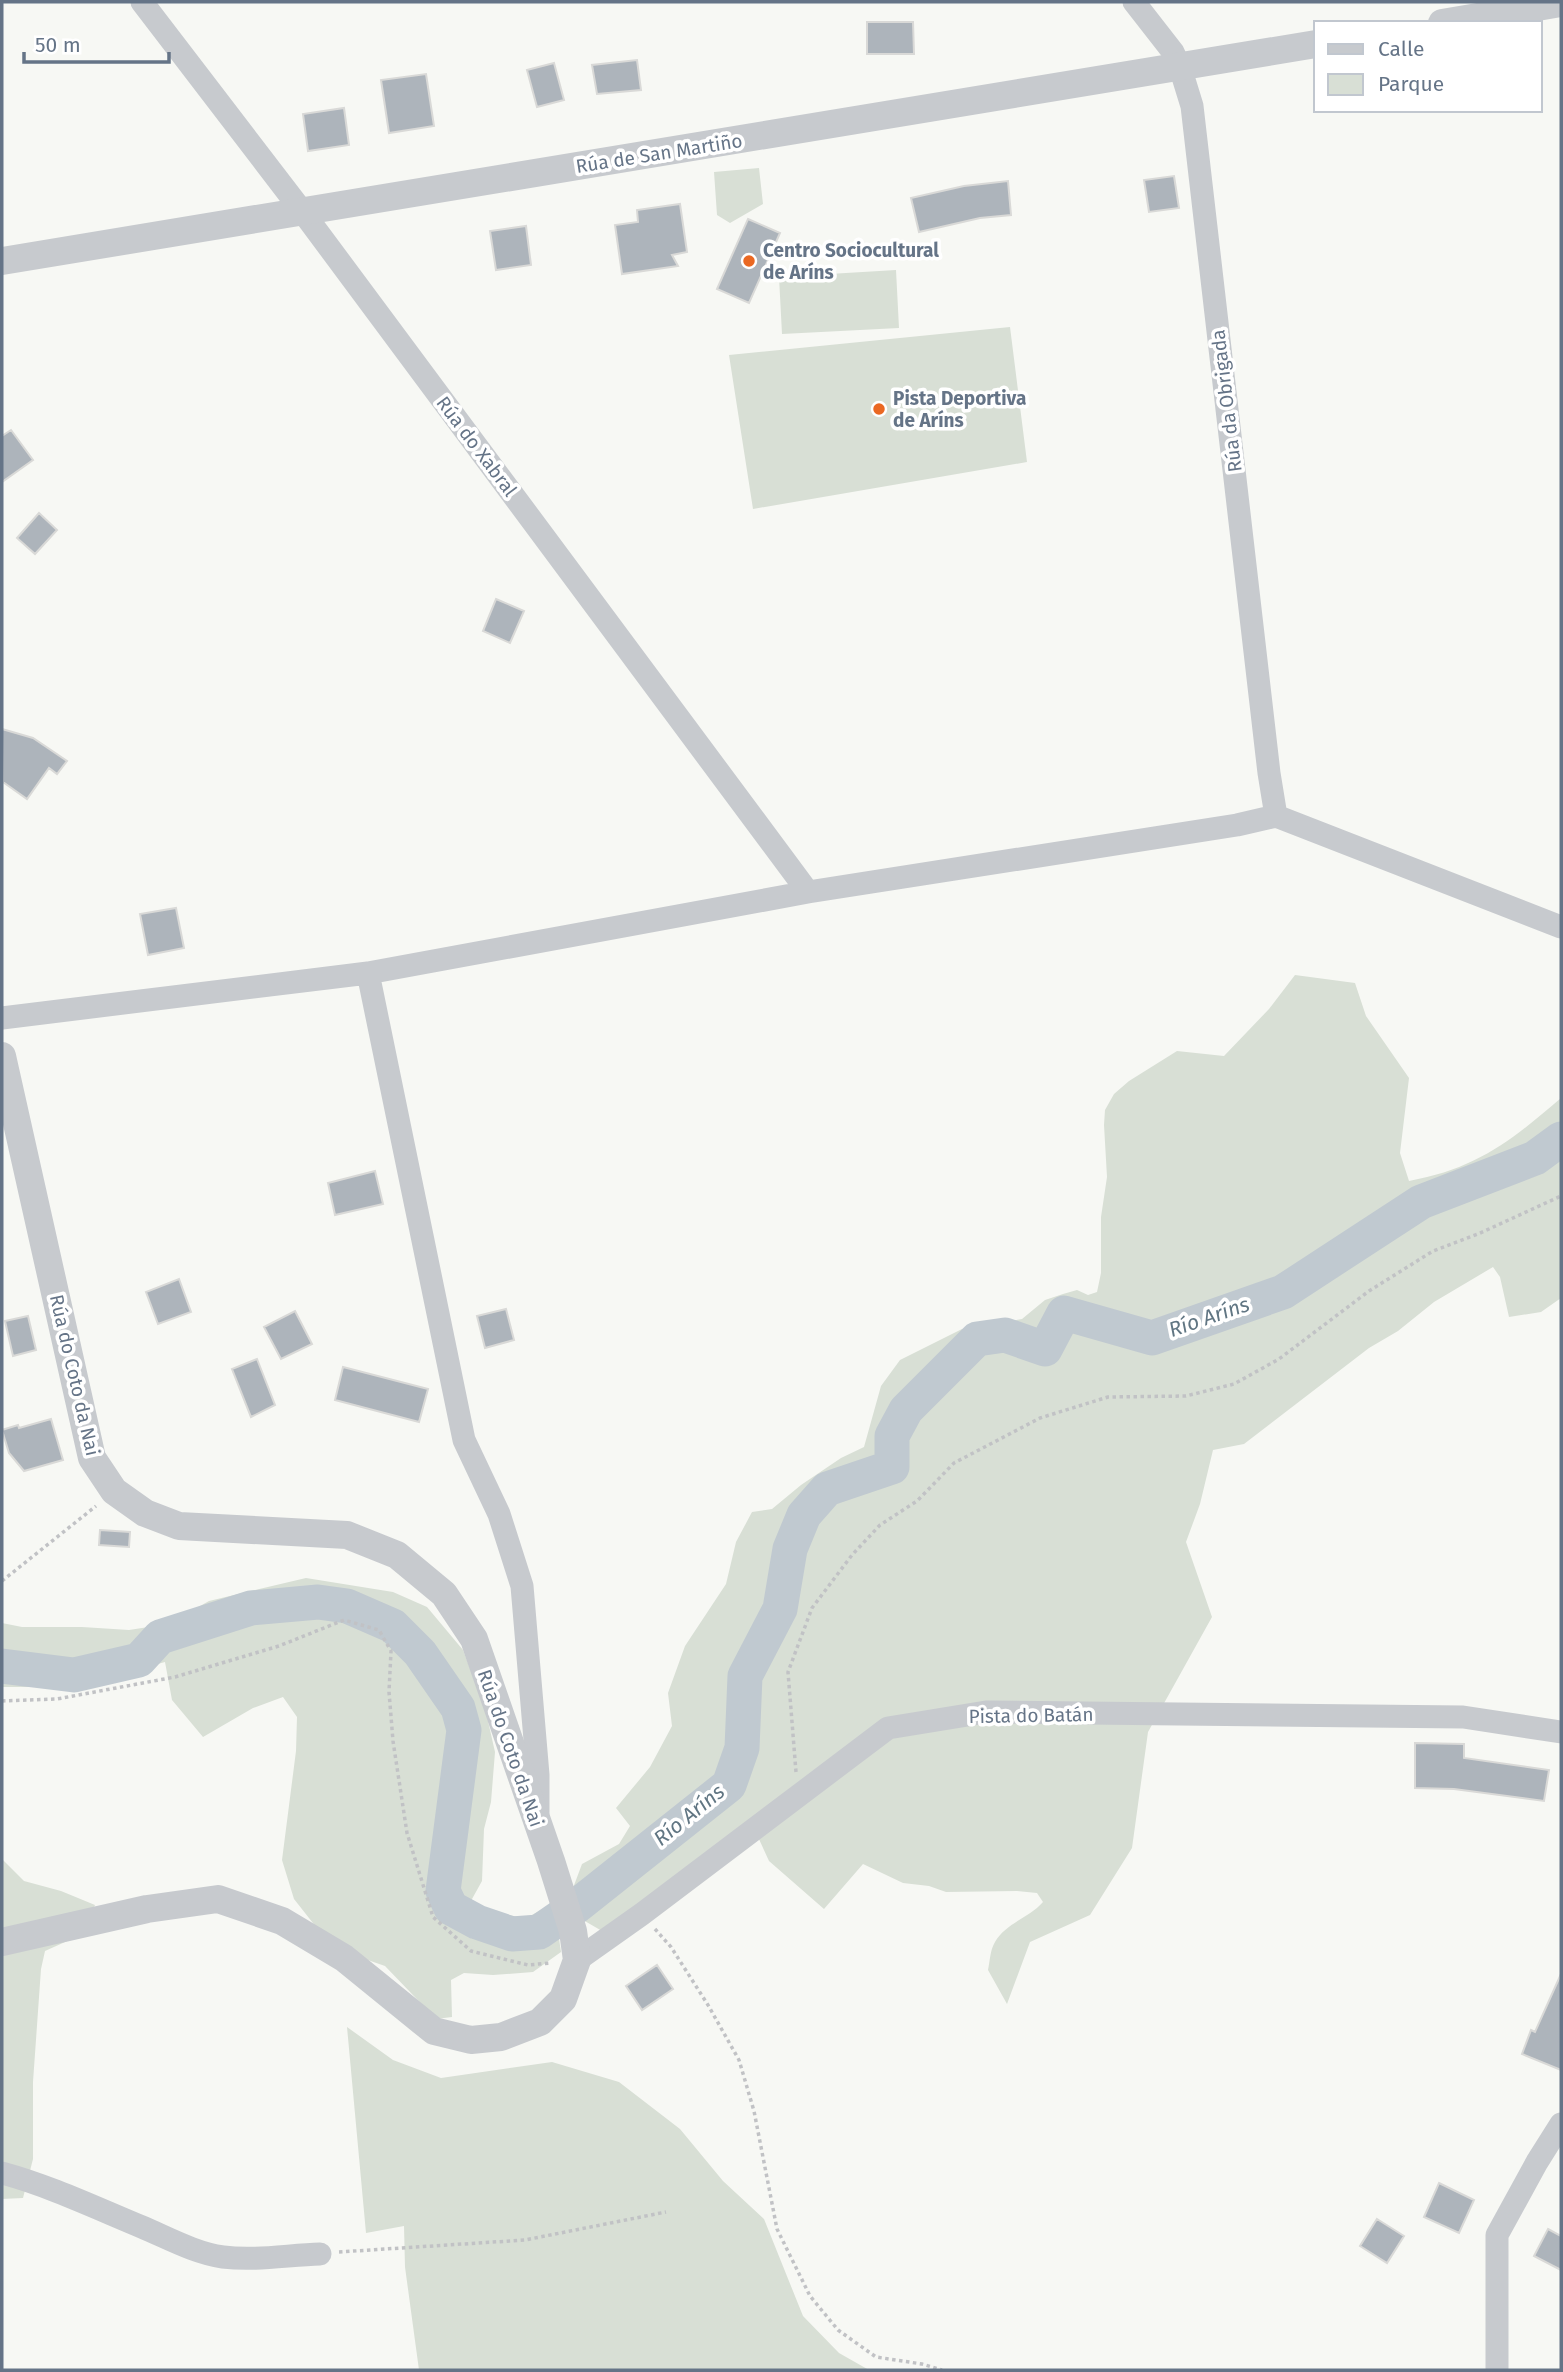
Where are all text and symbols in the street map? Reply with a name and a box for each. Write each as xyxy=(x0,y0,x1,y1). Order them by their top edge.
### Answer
scale bar xyxy=(24,21,170,65)
legend xyxy=(1314,21,1542,112)
text: 50 m xyxy=(35,32,81,58)
text: Calle xyxy=(1378,36,1424,62)
text: Parque xyxy=(1378,71,1444,97)
street label: Rúa de San Martiño xyxy=(574,129,744,178)
place label: Centro Sociocultural de Aríns xyxy=(763,239,939,284)
marker: Centro Sociocultural de Aríns xyxy=(741,253,757,269)
street label: Rúa da Obrigada xyxy=(1206,328,1247,473)
place label: Pista Deportiva de Aríns xyxy=(893,387,1026,432)
street label: Rúa do Xabral xyxy=(431,392,522,501)
marker: Pista Deportiva de Aríns xyxy=(871,401,887,417)
water label: Río Aríns xyxy=(1165,1291,1253,1343)
street label: Rúa do Coto da Nai xyxy=(45,1292,104,1458)
street label: Rúa do Coto da Nai xyxy=(473,1666,548,1830)
street label: Pista do Batán xyxy=(968,1703,1094,1728)
water label: Río Aríns xyxy=(648,1778,730,1851)

